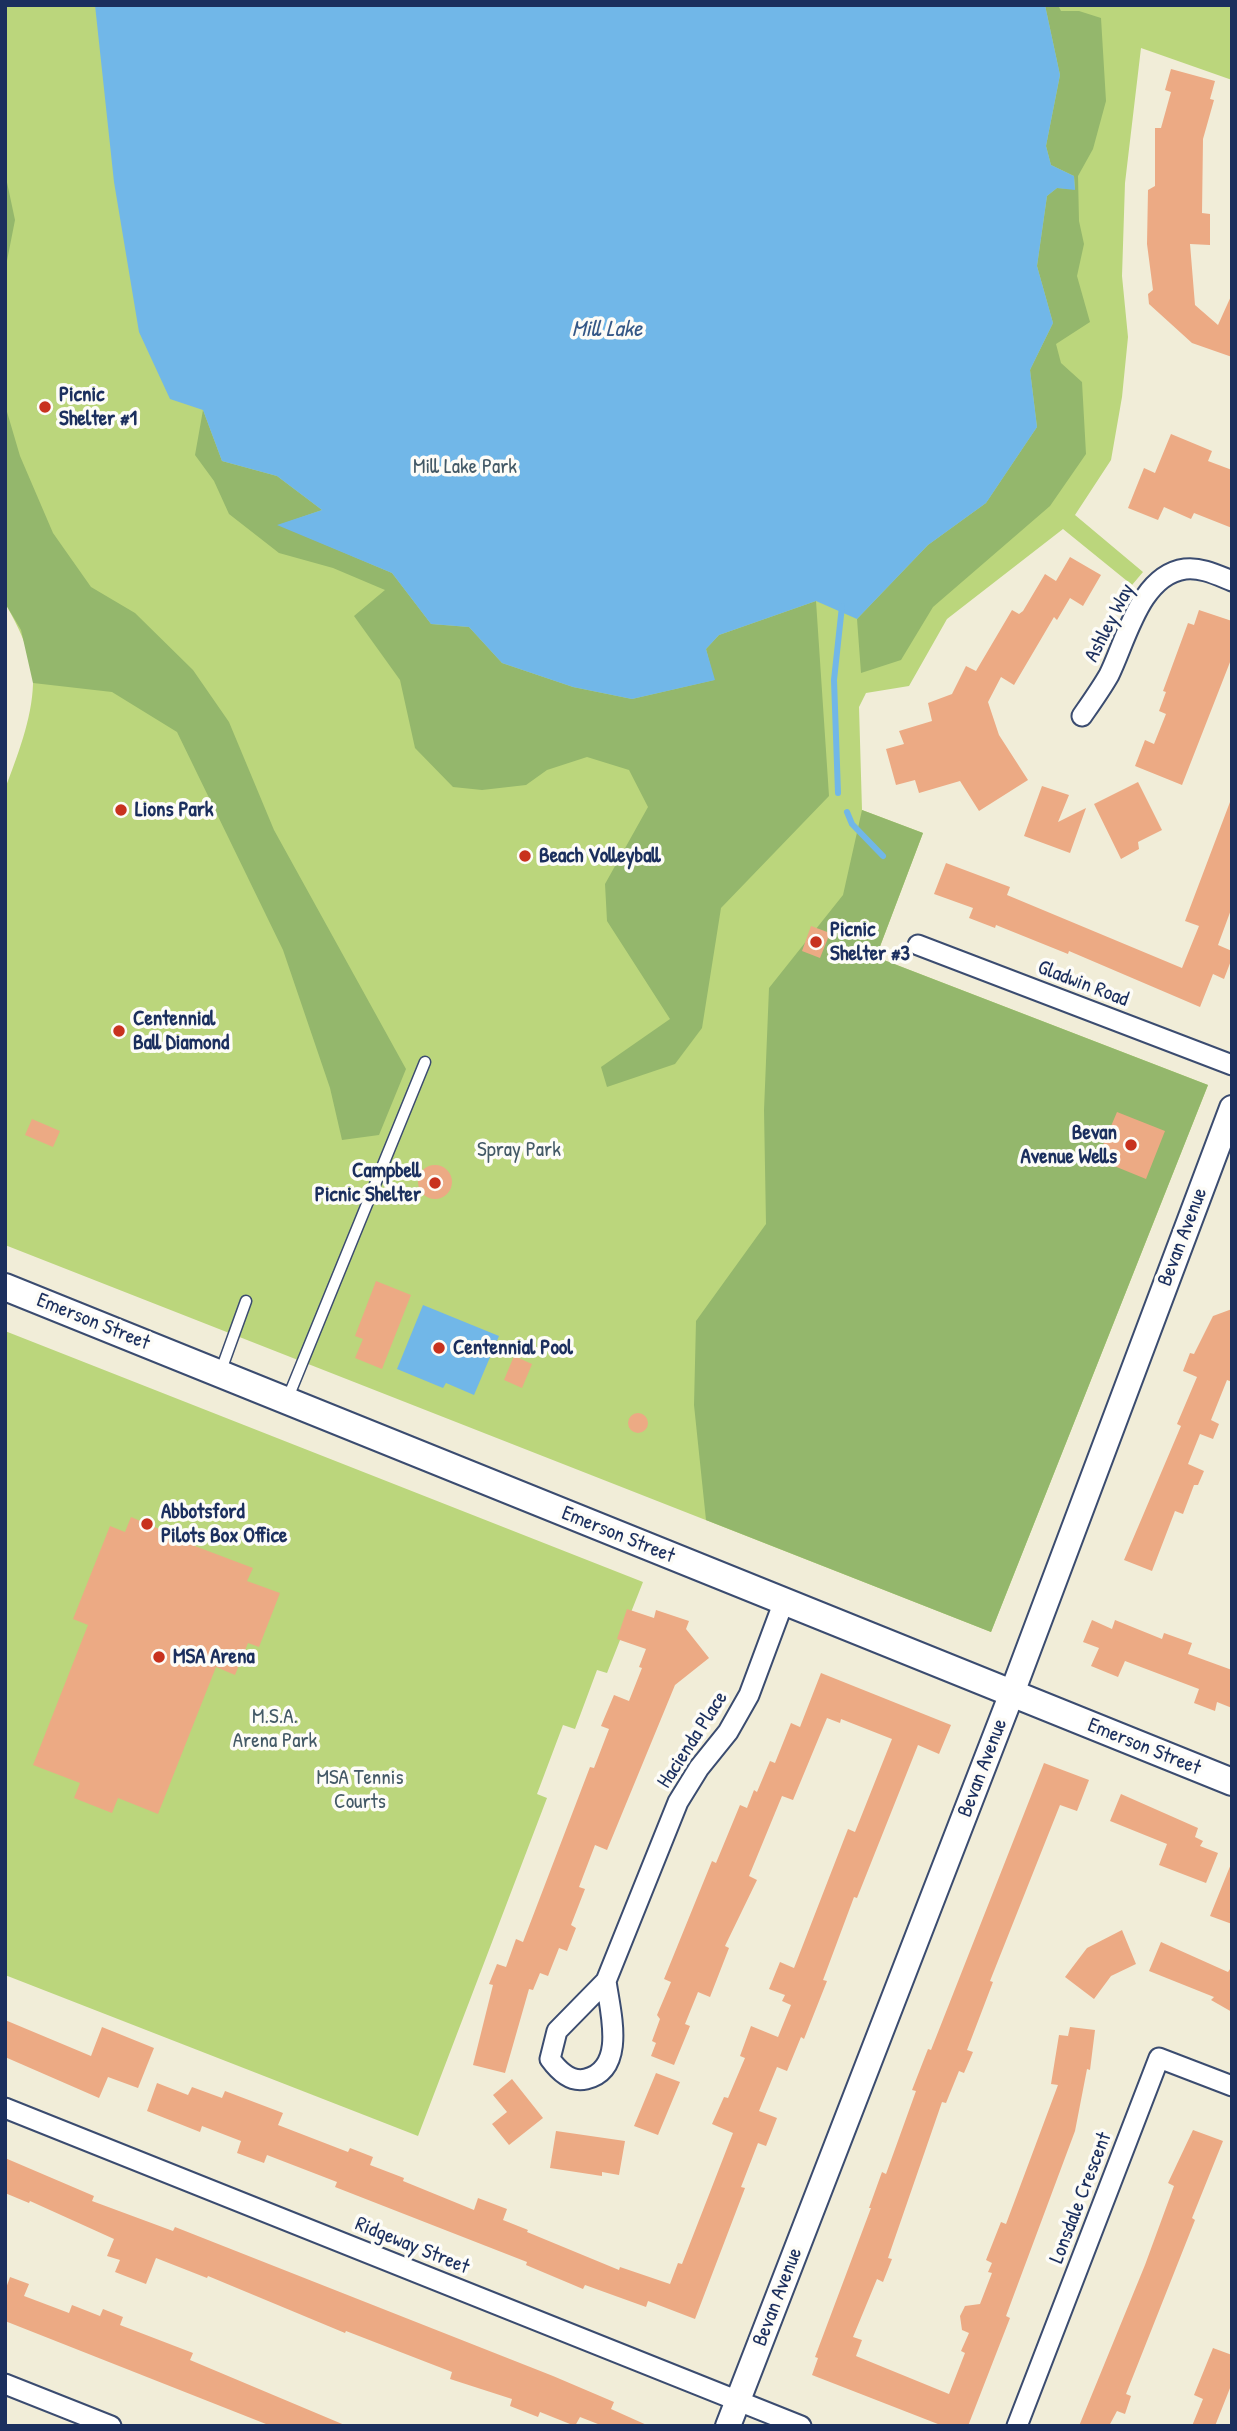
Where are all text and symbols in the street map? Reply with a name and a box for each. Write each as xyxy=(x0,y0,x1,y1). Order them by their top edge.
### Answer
water label: Mill Lake xyxy=(572,316,642,344)
place label: Picnic Shelter #1 xyxy=(59,382,137,432)
marker: Picnic Shelter #1 xyxy=(37,399,53,415)
park label: Mill Lake Park xyxy=(413,454,517,480)
street label: Ashley Way xyxy=(1080,579,1140,667)
place label: Lions Park xyxy=(135,797,214,823)
marker: Lions Park xyxy=(113,802,129,818)
place label: Beach Volleyball xyxy=(539,843,661,869)
marker: Beach Volleyball xyxy=(517,848,533,864)
place label: Picnic Shelter #3 xyxy=(830,917,910,967)
marker: Picnic Shelter #3 xyxy=(808,934,824,950)
street label: Gladwin Road xyxy=(1034,955,1132,1013)
place label: Centennial Ball Diamond xyxy=(133,1006,229,1056)
marker: Centennial Ball Diamond xyxy=(111,1023,127,1039)
place label: Bevan Avenue Wells xyxy=(1020,1120,1117,1170)
park label: Spray Park xyxy=(477,1137,561,1163)
marker: Bevan Avenue Wells xyxy=(1123,1137,1139,1153)
place label: Campbell Picnic Shelter xyxy=(315,1158,421,1208)
marker: Campbell Picnic Shelter xyxy=(427,1175,443,1191)
street label: Bevan Avenue xyxy=(1153,1184,1213,1290)
street label: Emerson Street xyxy=(33,1288,153,1356)
place label: Centennial Pool xyxy=(453,1335,573,1361)
marker: Centennial Pool xyxy=(431,1340,447,1356)
place label: Abbotsford Pilots Box Office xyxy=(161,1499,287,1549)
street label: Emerson Street xyxy=(558,1501,678,1569)
marker: Abbotsford Pilots Box Office xyxy=(139,1516,155,1532)
place label: MSA Arena xyxy=(173,1644,255,1670)
marker: MSA Arena xyxy=(151,1649,167,1665)
street label: Hacienda Place xyxy=(652,1687,734,1793)
park label: M.S.A. Arena Park xyxy=(233,1704,317,1754)
street label: Emerson Street xyxy=(1084,1713,1204,1781)
street label: Bevan Avenue xyxy=(953,1715,1013,1821)
park label: MSA Tennis Courts xyxy=(316,1765,404,1815)
street label: Lonsdale Crescent xyxy=(1044,2129,1118,2267)
street label: Ridgeway Street xyxy=(351,2212,473,2280)
street label: Bevan Avenue xyxy=(748,2244,808,2350)

